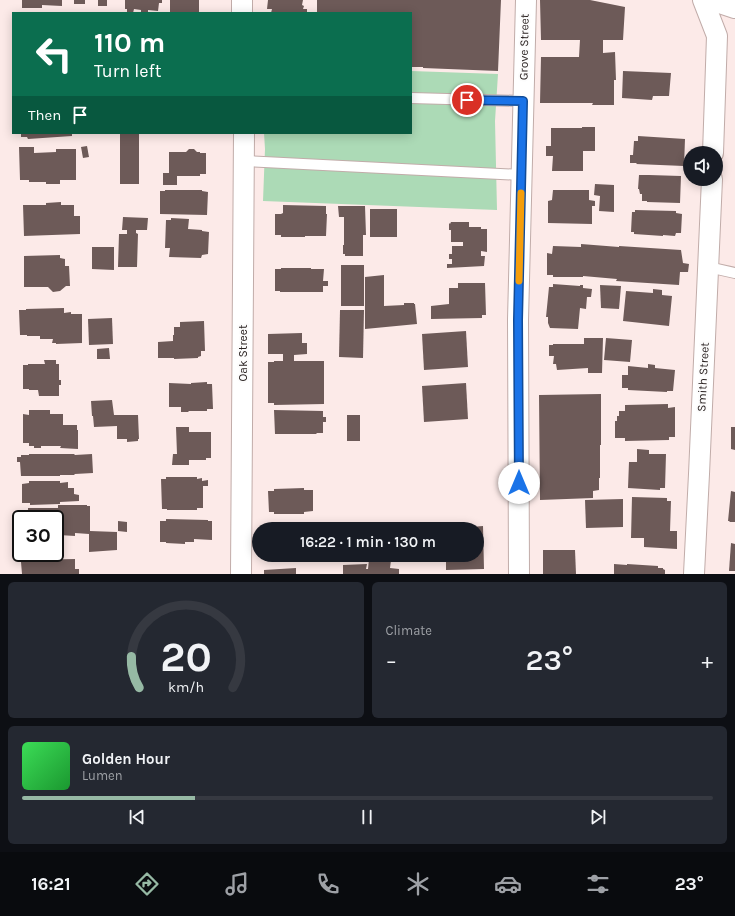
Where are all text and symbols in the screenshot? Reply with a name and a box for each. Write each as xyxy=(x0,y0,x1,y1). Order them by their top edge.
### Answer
street label: Grove Street xyxy=(516,13,532,80)
text: 110 m xyxy=(94,26,165,59)
icon: left xyxy=(28,28,80,80)
text: Turn left xyxy=(94,60,162,82)
pin xyxy=(450,83,484,117)
icon: arrive xyxy=(456,89,478,111)
icon: arrive xyxy=(69,104,91,126)
text: Then xyxy=(28,106,61,124)
map controls xyxy=(683,146,723,186)
button: sound xyxy=(683,146,723,186)
street label: Oak Street xyxy=(236,324,250,381)
street label: Smith Street xyxy=(694,341,712,412)
position arrow xyxy=(498,462,540,504)
speed limit sign: 30 xyxy=(12,510,64,562)
text: 16:22 · 1 min · 130 m xyxy=(300,533,436,551)
text: Climate xyxy=(386,623,432,638)
text: 20 xyxy=(160,633,211,681)
text: 23° xyxy=(525,642,573,678)
text: − xyxy=(386,648,397,674)
text: + xyxy=(701,648,713,674)
text: km/h xyxy=(168,679,204,696)
text: Golden Hour xyxy=(82,750,170,768)
text: Lumen xyxy=(82,768,123,783)
icon: previous xyxy=(126,806,148,828)
icon: pause xyxy=(356,806,378,828)
icon: next xyxy=(587,806,609,828)
icon: directions xyxy=(133,870,161,898)
icon: music xyxy=(223,870,251,898)
icon: phone xyxy=(314,870,342,898)
icon: climate xyxy=(404,870,432,898)
icon: car xyxy=(494,870,522,898)
icon: filters xyxy=(584,870,612,898)
text: 16:21 xyxy=(31,873,71,895)
text: 23° xyxy=(675,873,704,895)

